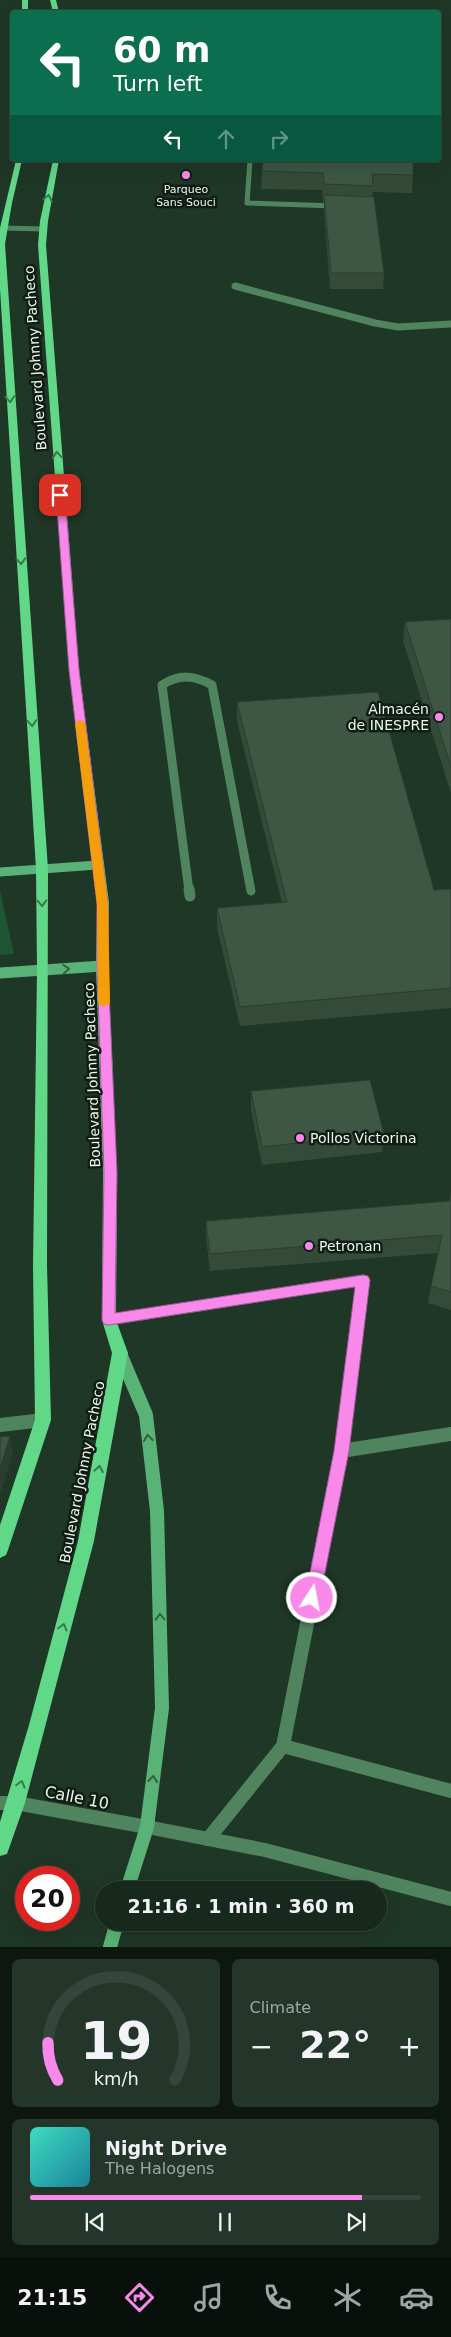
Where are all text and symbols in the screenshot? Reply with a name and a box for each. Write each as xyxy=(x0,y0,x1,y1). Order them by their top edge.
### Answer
icon: left xyxy=(30,30,95,95)
text: 60 m xyxy=(113,30,210,70)
text: Turn left xyxy=(113,71,202,96)
icon: left xyxy=(159,125,187,153)
icon: ahead xyxy=(212,125,240,153)
icon: right xyxy=(265,125,293,153)
marker: Parqueo Sans Souci xyxy=(180,169,192,181)
place label: Parqueo Sans Souci xyxy=(156,183,216,209)
one-way arrow xyxy=(42,194,53,203)
street label: Boulevard Johnny Pacheco xyxy=(21,265,49,451)
one-way arrow xyxy=(5,395,16,403)
one-way arrow xyxy=(52,451,63,459)
pin xyxy=(39,474,81,516)
icon: arrive xyxy=(46,481,74,509)
one-way arrow xyxy=(16,557,27,565)
place label: Almacén de INESPRE xyxy=(348,701,429,733)
marker: Almacén de INESPRE xyxy=(433,711,445,723)
one-way arrow xyxy=(26,719,37,727)
one-way arrow xyxy=(37,899,47,907)
one-way arrow xyxy=(62,963,70,974)
street label: Boulevard Johnny Pacheco xyxy=(81,982,103,1168)
place label: Pollos Victorina xyxy=(310,1130,417,1146)
marker: Pollos Victorina xyxy=(294,1132,306,1144)
place label: Petronan xyxy=(319,1238,381,1254)
marker: Petronan xyxy=(303,1240,315,1252)
street label: Boulevard Johnny Pacheco xyxy=(56,1380,108,1564)
one-way arrow xyxy=(143,1433,154,1441)
one-way arrow xyxy=(94,1464,104,1473)
position arrow xyxy=(285,1571,337,1623)
one-way arrow xyxy=(155,1613,165,1621)
one-way arrow xyxy=(58,1624,68,1632)
one-way arrow xyxy=(147,1775,158,1783)
one-way arrow xyxy=(15,1780,26,1788)
street label: Calle 10 xyxy=(43,1782,111,1813)
speed limit sign: 20 xyxy=(15,1866,80,1931)
text: 21:16 · 1 min · 360 m xyxy=(127,1895,355,1917)
text: Climate xyxy=(250,1998,311,2017)
text: 19 xyxy=(80,2011,152,2071)
text: 22° xyxy=(299,2023,371,2067)
text: − xyxy=(250,2030,273,2063)
text: + xyxy=(398,2030,421,2063)
text: km/h xyxy=(93,2068,138,2089)
text: Night Drive xyxy=(105,2137,227,2159)
text: The Halogens xyxy=(105,2159,214,2178)
icon: previous xyxy=(81,2208,109,2236)
icon: pause xyxy=(211,2208,239,2236)
icon: next xyxy=(342,2208,370,2236)
icon: directions xyxy=(122,2280,157,2315)
icon: music xyxy=(191,2280,226,2315)
icon: phone xyxy=(260,2280,295,2315)
icon: climate xyxy=(330,2280,365,2315)
icon: car xyxy=(399,2280,434,2315)
text: 21:15 xyxy=(17,2285,87,2310)

